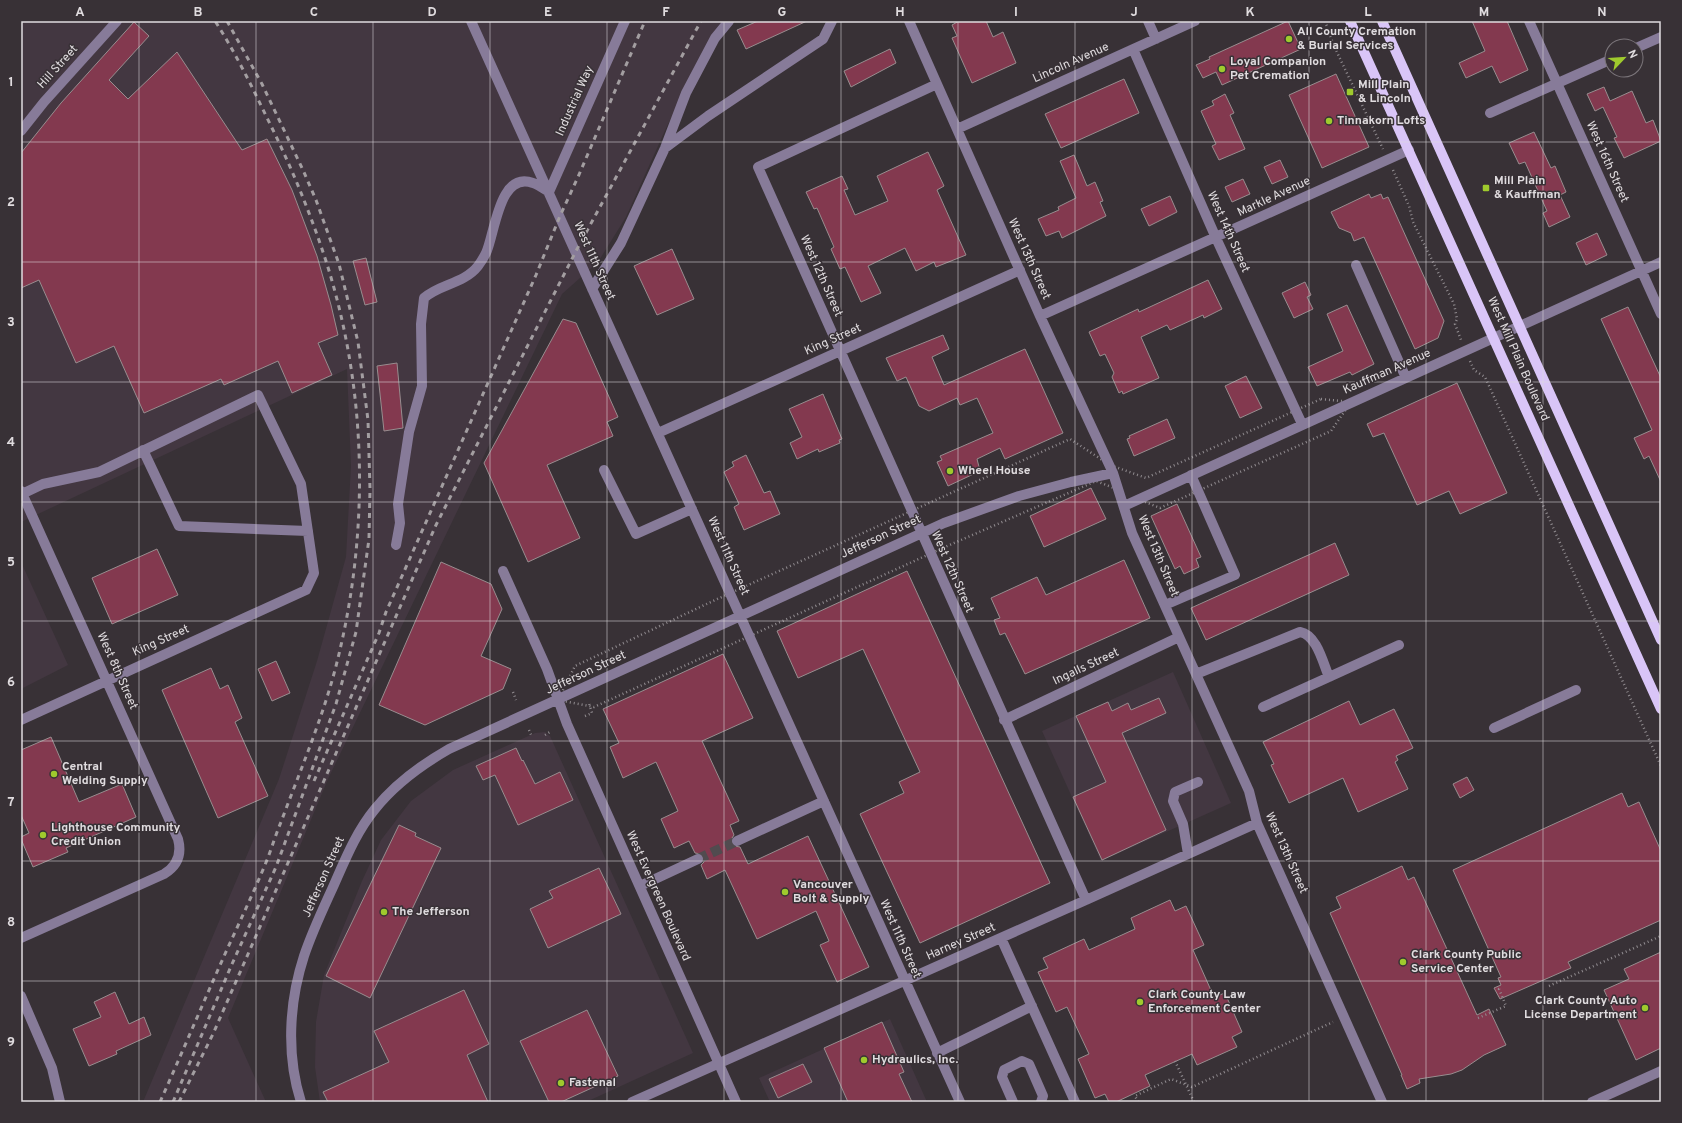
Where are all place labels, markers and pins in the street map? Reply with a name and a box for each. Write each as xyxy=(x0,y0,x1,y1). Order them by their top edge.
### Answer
place label: All County Cremation & Burial Services xyxy=(1297,24,1416,54)
marker: All County Cremation & Burial Services xyxy=(1284,34,1294,44)
place label: Loyal Companion Pet Cremation xyxy=(1230,54,1326,84)
marker: Loyal Companion Pet Cremation xyxy=(1217,64,1227,74)
place label: Mill Plain & Lincoln xyxy=(1358,77,1411,107)
marker: Mill Plain & Lincoln xyxy=(1345,87,1355,97)
place label: Tinnakorn Lofts xyxy=(1337,113,1425,129)
marker: Tinnakorn Lofts xyxy=(1324,116,1334,126)
place label: Mill Plain & Kauffman xyxy=(1494,173,1561,203)
marker: Mill Plain & Kauffman xyxy=(1481,183,1491,193)
place label: Wheel House xyxy=(958,463,1031,479)
marker: Wheel House xyxy=(945,466,955,476)
place label: Central Welding Supply xyxy=(62,759,148,789)
marker: Central Welding Supply xyxy=(49,769,59,779)
place label: Lighthouse Community Credit Union xyxy=(51,820,181,850)
marker: Lighthouse Community Credit Union xyxy=(38,830,48,840)
place label: Vancouver Bolt & Supply xyxy=(793,877,870,907)
marker: Vancouver Bolt & Supply xyxy=(780,887,790,897)
place label: The Jefferson xyxy=(392,904,470,920)
marker: The Jefferson xyxy=(379,907,389,917)
place label: Clark County Public Service Center xyxy=(1411,947,1521,977)
marker: Clark County Public Service Center xyxy=(1398,957,1408,967)
place label: Clark County Law Enforcement Center xyxy=(1148,987,1261,1017)
place label: Clark County Auto License Department xyxy=(1524,993,1637,1023)
marker: Clark County Law Enforcement Center xyxy=(1135,997,1145,1007)
marker: Clark County Auto License Department xyxy=(1640,1003,1650,1013)
place label: Hydraulics, Inc. xyxy=(872,1052,958,1068)
marker: Hydraulics, Inc. xyxy=(859,1055,869,1065)
place label: Fastenal xyxy=(569,1075,616,1091)
marker: Fastenal xyxy=(556,1078,566,1088)

